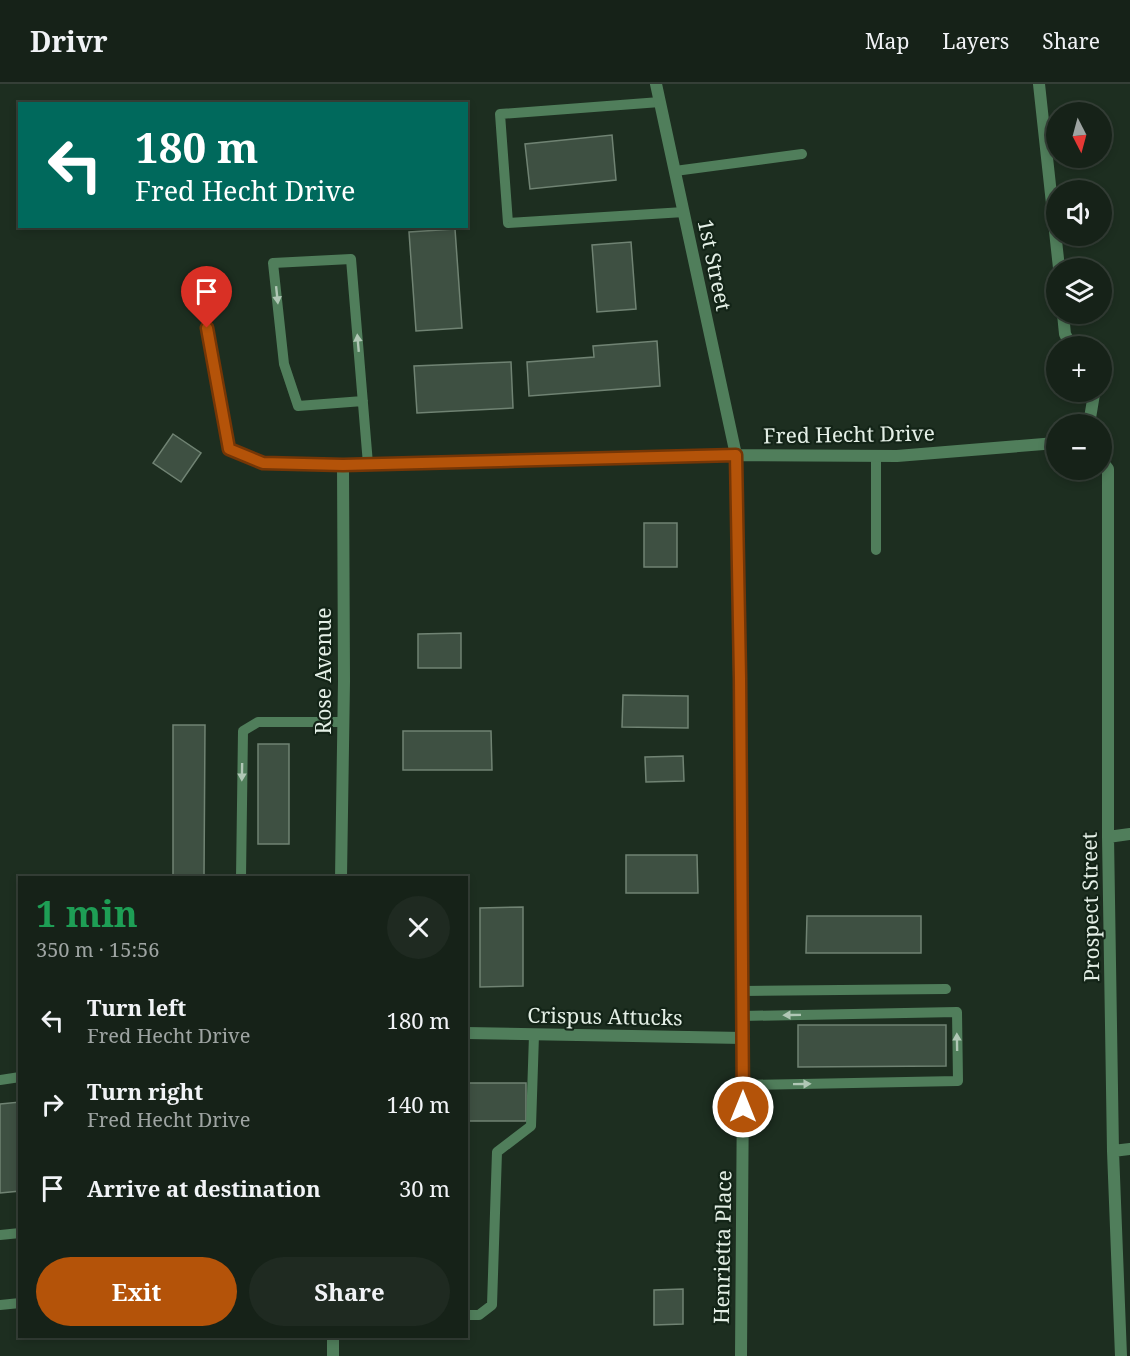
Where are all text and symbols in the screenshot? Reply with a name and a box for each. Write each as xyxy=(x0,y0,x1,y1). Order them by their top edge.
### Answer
text: Drivr xyxy=(30,22,108,60)
text: Map xyxy=(865,27,909,55)
text: Layers xyxy=(942,27,1009,55)
text: Share xyxy=(1042,27,1100,55)
north arrow xyxy=(1046,102,1112,168)
map controls xyxy=(1046,102,1112,480)
text: 180 m xyxy=(135,118,259,175)
icon: left xyxy=(36,126,114,204)
text: Fred Hecht Drive xyxy=(135,172,356,209)
button: sound xyxy=(1046,180,1112,246)
street label: 1st Street xyxy=(692,217,738,313)
button: layers xyxy=(1046,258,1112,324)
pin xyxy=(181,266,232,328)
icon: arrive xyxy=(190,275,223,308)
one-way arrow xyxy=(272,286,282,305)
one-way arrow xyxy=(353,333,363,352)
button: + xyxy=(1046,336,1112,402)
button: − xyxy=(1046,414,1112,480)
street label: Fred Hecht Drive xyxy=(763,419,935,449)
street label: Rose Avenue xyxy=(309,607,337,735)
one-way arrow xyxy=(237,762,247,781)
street label: Prospect Street xyxy=(1075,832,1105,982)
text: 1 min xyxy=(36,889,138,938)
button: close xyxy=(387,896,450,959)
text: 350 m · 15:56 xyxy=(36,936,159,963)
text: Turn left xyxy=(87,992,186,1022)
street label: Crispus Attucks xyxy=(527,1001,683,1031)
icon: left xyxy=(36,1004,69,1037)
text: 180 m xyxy=(387,1005,450,1035)
one-way arrow xyxy=(782,1010,801,1020)
text: Fred Hecht Drive xyxy=(87,1022,250,1049)
one-way arrow xyxy=(953,1033,962,1052)
position arrow xyxy=(711,1075,775,1139)
text: Turn right xyxy=(87,1076,203,1106)
one-way arrow xyxy=(792,1079,811,1088)
icon: right xyxy=(36,1088,69,1121)
text: 140 m xyxy=(387,1089,450,1119)
text: Fred Hecht Drive xyxy=(87,1106,250,1133)
street label: Henrietta Place xyxy=(707,1170,737,1324)
icon: arrive xyxy=(36,1172,69,1205)
text: Arrive at destination xyxy=(87,1173,321,1203)
text: 30 m xyxy=(399,1173,450,1203)
button: Exit xyxy=(36,1257,237,1326)
button: Share xyxy=(249,1257,450,1326)

